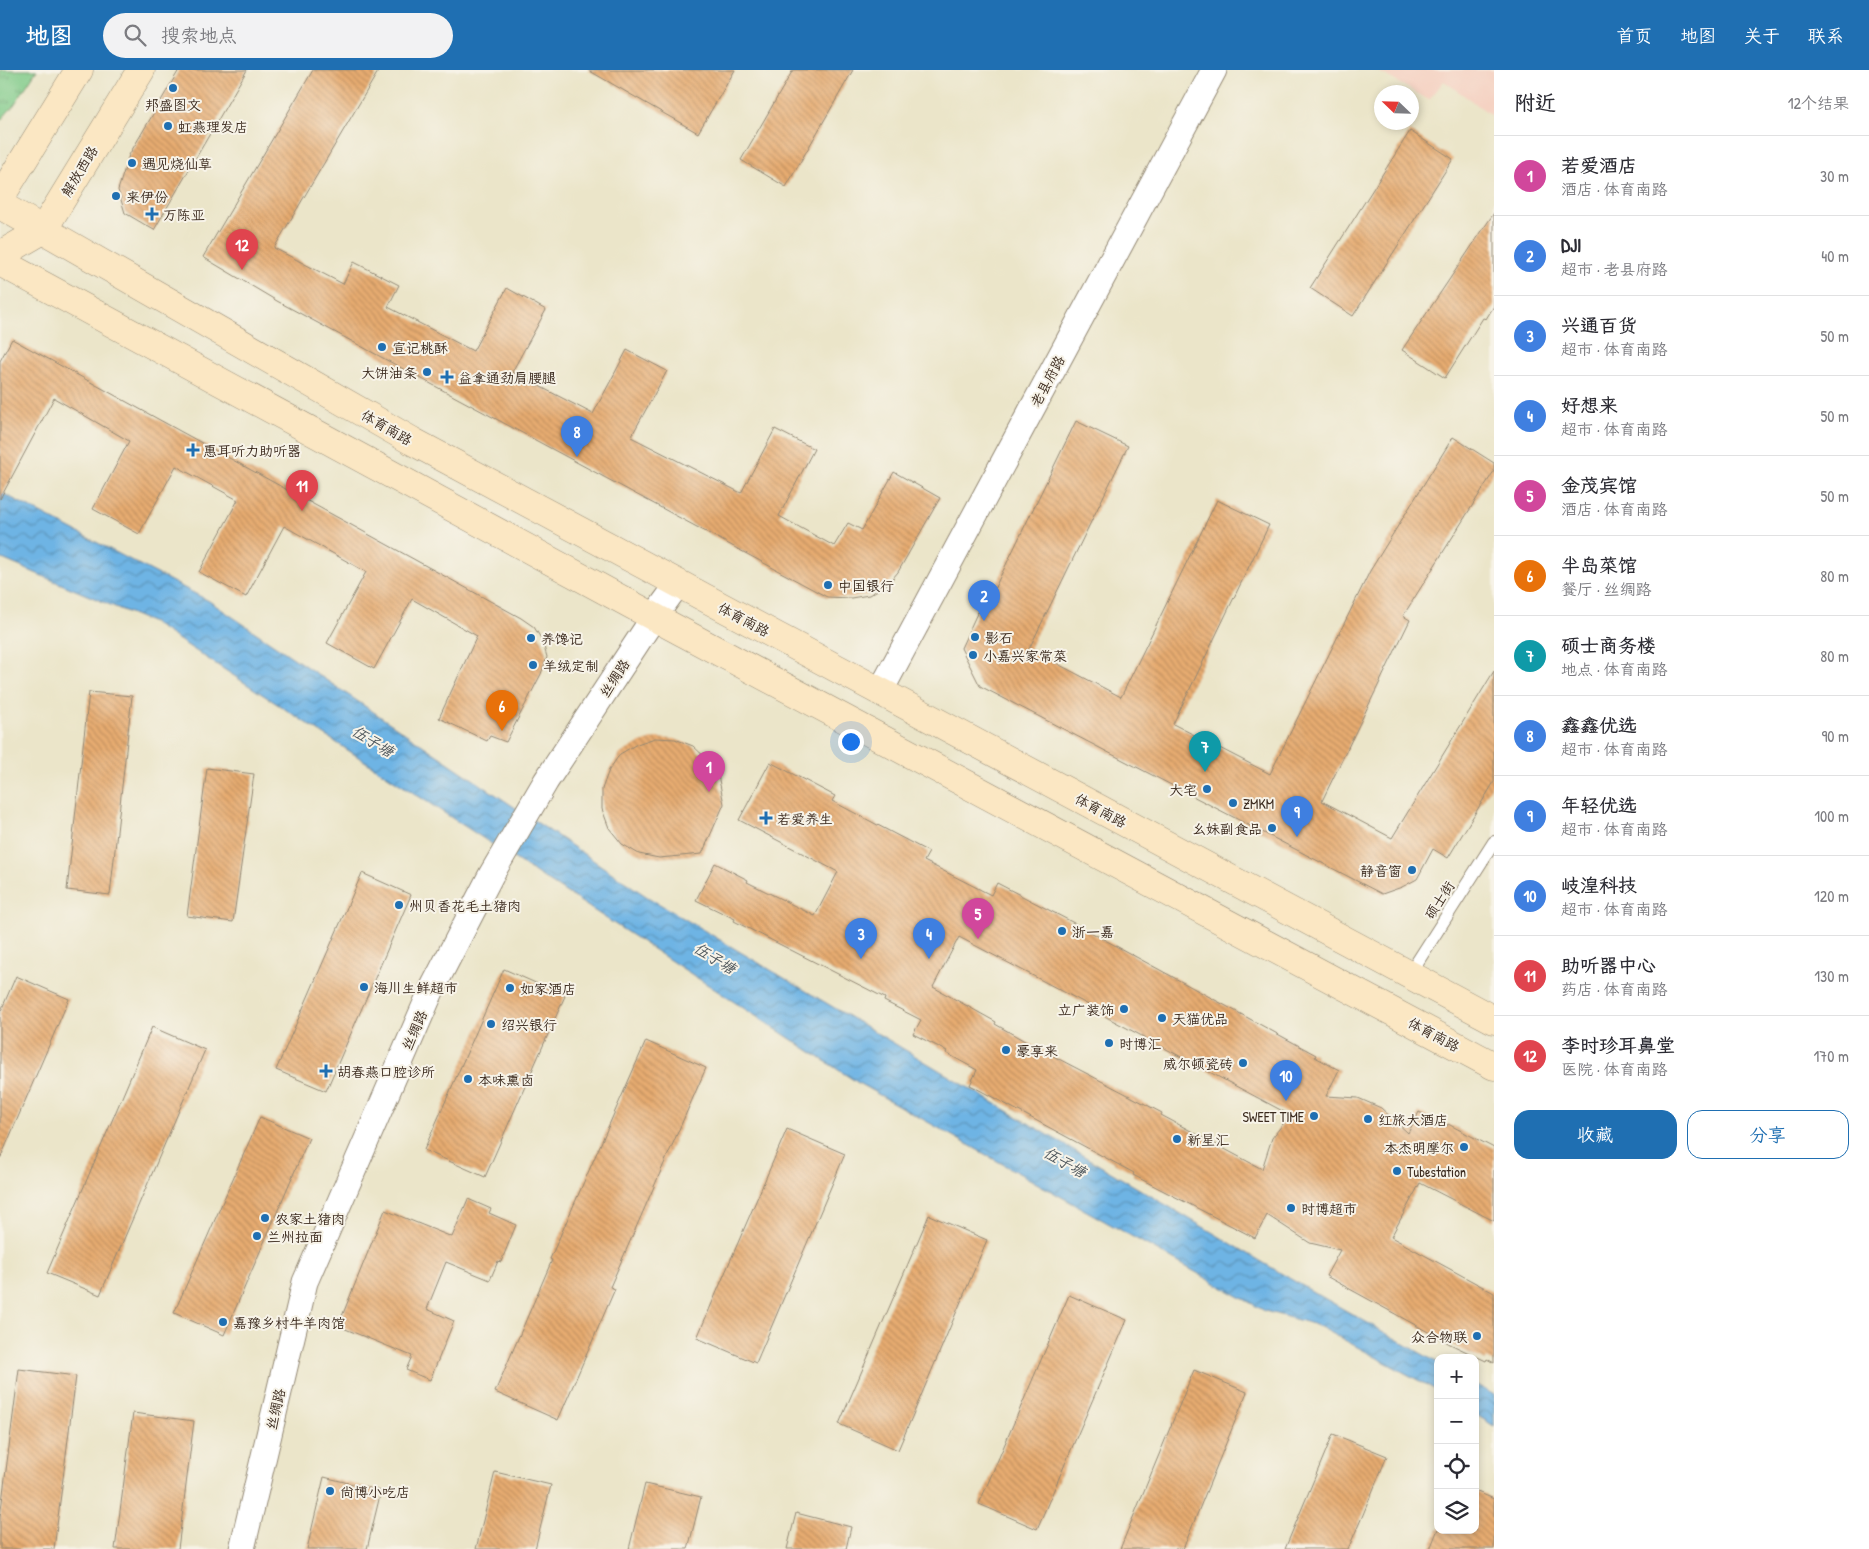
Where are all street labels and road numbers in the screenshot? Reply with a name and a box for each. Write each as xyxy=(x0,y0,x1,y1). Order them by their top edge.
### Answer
street label: 解放西路 xyxy=(56,142,102,200)
street label: 老县府路 xyxy=(1025,352,1069,410)
street label: 体育南路 xyxy=(358,405,416,449)
street label: 体育南路 xyxy=(715,597,773,641)
street label: 丝绸路 xyxy=(595,655,633,701)
street label: 体育南路 xyxy=(1072,788,1130,832)
street label: 硕士街 xyxy=(1420,877,1458,923)
street label: 丝绸路 xyxy=(397,1007,431,1053)
street label: 体育南路 xyxy=(1405,1012,1463,1056)
street label: 丝绸路 xyxy=(261,1386,289,1432)

